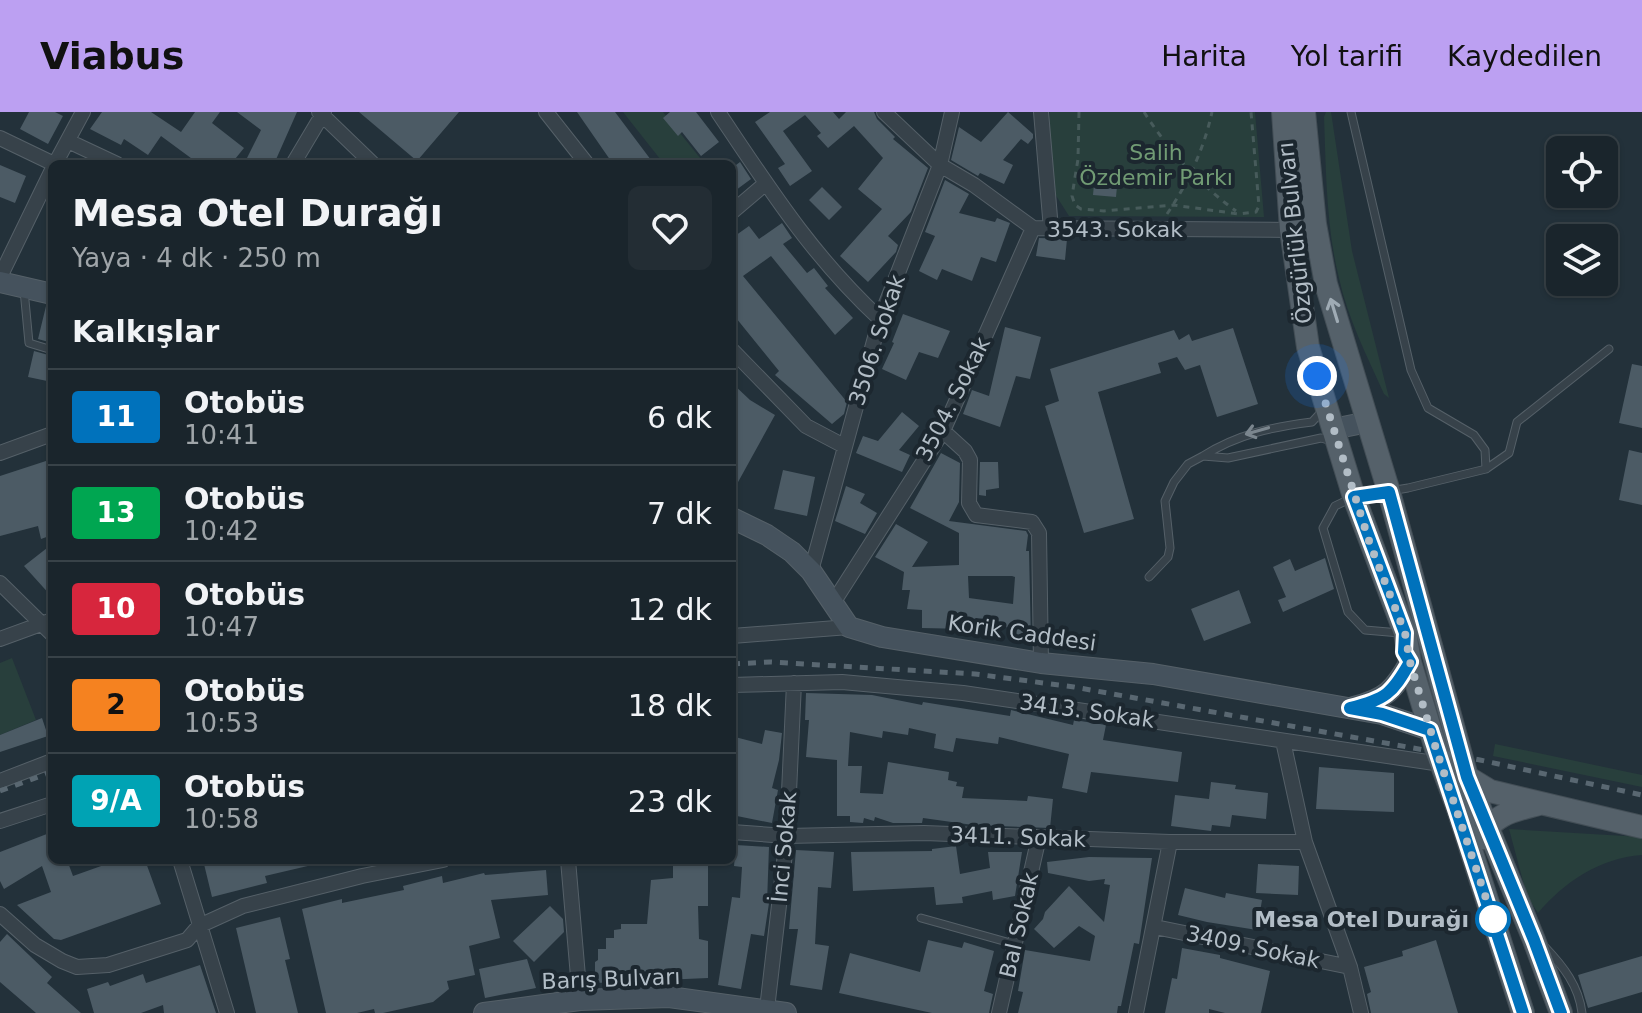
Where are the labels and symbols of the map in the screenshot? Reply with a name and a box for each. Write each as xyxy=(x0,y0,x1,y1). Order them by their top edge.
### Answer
park label: Salih Özdemir Parkı xyxy=(1079,140,1233,190)
street label: Özgürlük Bulvarı xyxy=(1273,141,1317,325)
street label: 3543. Sokak xyxy=(1047,217,1183,242)
street label: 3506. Sokak xyxy=(844,271,910,409)
one-way arrow xyxy=(1326,298,1341,324)
street label: 3504. Sokak xyxy=(911,333,995,465)
your location xyxy=(1297,356,1337,396)
one-way arrow xyxy=(1245,425,1270,439)
street label: Korik Caddesi xyxy=(946,610,1098,656)
street label: 3413. Sokak xyxy=(1018,689,1156,733)
street label: İnci Sokak xyxy=(767,790,801,904)
street label: 3411. Sokak xyxy=(950,822,1087,852)
street label: Bal Sokak xyxy=(995,869,1043,980)
marker: Mesa Otel Durağı xyxy=(1476,902,1510,936)
place label: Mesa Otel Durağı xyxy=(1254,907,1469,932)
street label: 3409. Sokak xyxy=(1184,921,1322,973)
street label: Barış Bulvarı xyxy=(541,964,681,994)

